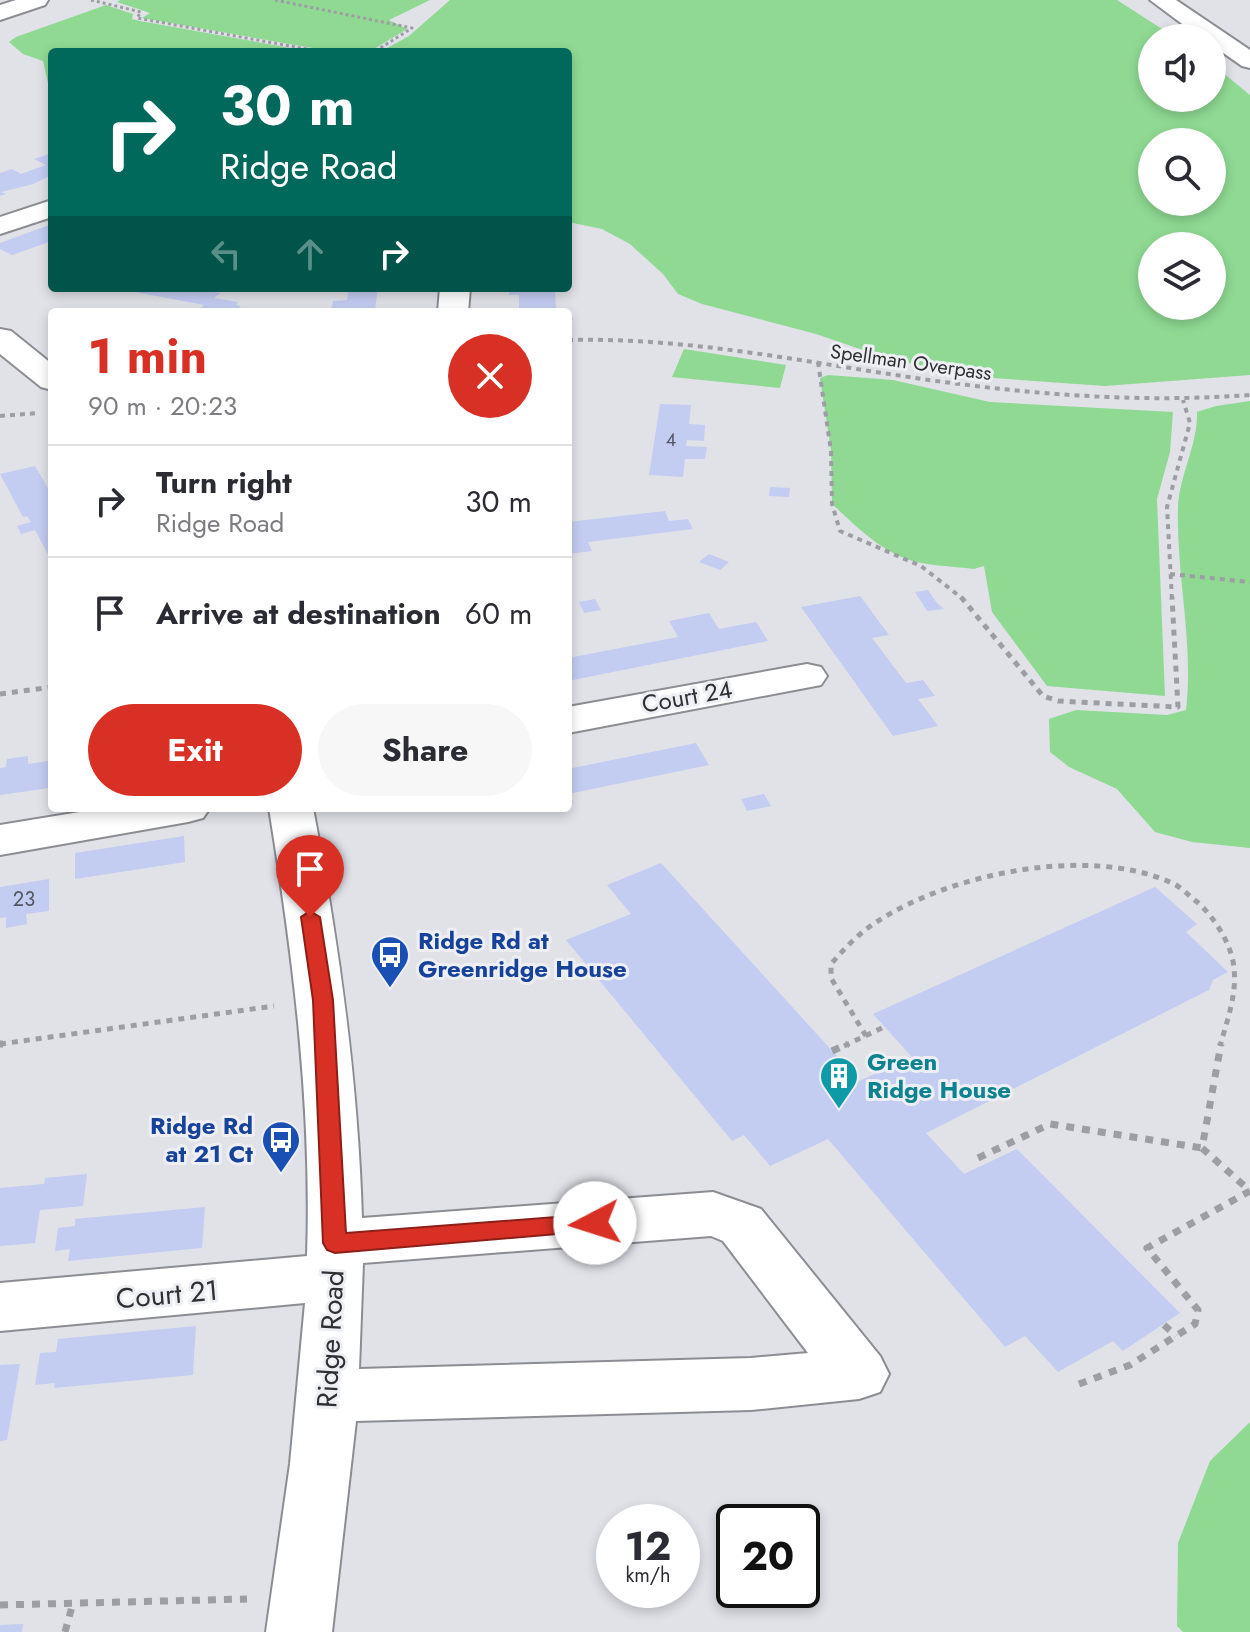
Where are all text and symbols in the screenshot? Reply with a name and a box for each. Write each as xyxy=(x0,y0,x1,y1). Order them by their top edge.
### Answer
map controls xyxy=(1138,24,1226,320)
button: sound xyxy=(1138,24,1226,112)
text: 30 m xyxy=(220,65,355,146)
icon: right xyxy=(88,80,192,184)
button: search xyxy=(1138,128,1226,216)
text: Ridge Road xyxy=(220,140,398,192)
icon: left xyxy=(204,232,248,276)
icon: ahead xyxy=(288,232,332,276)
icon: right xyxy=(372,232,416,276)
button: layers xyxy=(1138,232,1226,320)
text: 1 min xyxy=(88,322,207,391)
button: close xyxy=(448,334,532,418)
street label: Spellman Overpass xyxy=(828,337,993,388)
text: 90 m · 20:23 xyxy=(88,387,237,425)
house number: 4 xyxy=(666,427,676,453)
text: Turn right xyxy=(156,461,292,504)
icon: right xyxy=(88,479,132,523)
text: 30 m xyxy=(465,480,532,523)
text: Ridge Road xyxy=(156,504,284,542)
icon: arrive xyxy=(88,591,132,635)
text: Arrive at destination xyxy=(156,592,441,635)
text: 60 m xyxy=(465,592,532,635)
street label: Court 24 xyxy=(639,671,735,722)
button: Exit xyxy=(88,704,302,796)
button: Share xyxy=(318,704,532,796)
pin xyxy=(276,835,344,917)
icon: arrive xyxy=(288,847,332,891)
house number: 23 xyxy=(13,885,35,914)
place label: Ridge Rd at Greenridge House xyxy=(418,923,627,986)
bus stop icon: Ridge Rd at Greenridge House xyxy=(369,934,411,989)
place label: Green Ridge House xyxy=(867,1044,1011,1107)
building icon: Green Ridge House xyxy=(818,1055,860,1110)
place label: Ridge Rd at 21 Ct xyxy=(150,1108,253,1171)
bus stop icon: Ridge Rd at 21 Ct xyxy=(260,1119,302,1174)
position arrow xyxy=(553,1181,637,1265)
street label: Ridge Road xyxy=(306,1269,355,1409)
street label: Court 21 xyxy=(114,1270,220,1319)
speed limit sign: 20 xyxy=(716,1504,820,1608)
text: 12 xyxy=(625,1517,671,1575)
text: km/h xyxy=(625,1561,671,1590)

